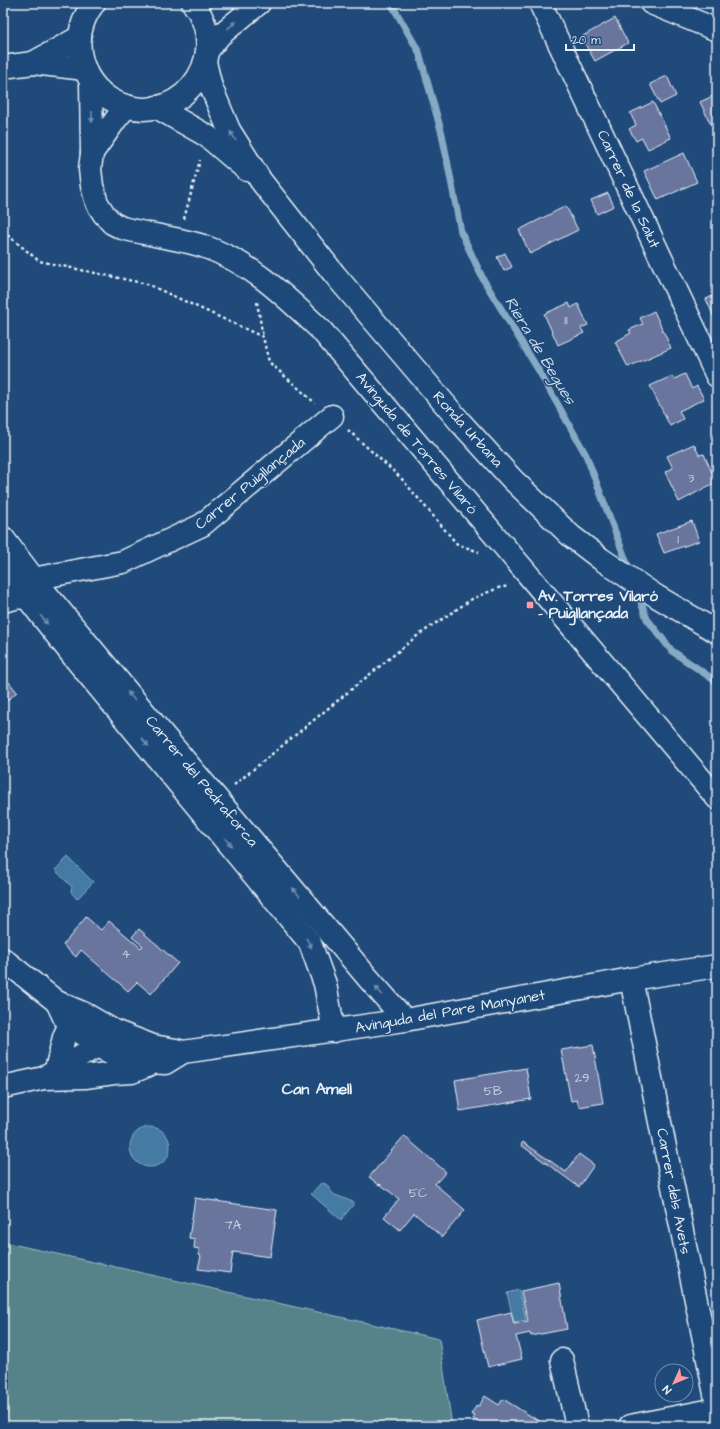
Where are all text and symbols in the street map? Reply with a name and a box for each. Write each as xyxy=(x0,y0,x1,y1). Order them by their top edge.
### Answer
one-way arrow xyxy=(226,20,237,29)
scale bar xyxy=(566,26,634,52)
text: 20 m xyxy=(572,32,601,49)
one-way arrow xyxy=(89,111,95,124)
street label: Carrer de la Salut xyxy=(592,127,665,252)
one-way arrow xyxy=(229,130,236,142)
water label: Riera de Begues xyxy=(498,292,582,410)
house number: 11 xyxy=(564,311,568,329)
street label: Avinguda de Torres Vilaró xyxy=(350,368,483,520)
street label: Ronda Urbana xyxy=(428,387,508,472)
street label: Carrer Puigllançada xyxy=(191,432,311,535)
house number: 3 xyxy=(688,469,695,487)
house number: 1 xyxy=(677,530,679,548)
place label: Av. Torres Vilaró - Puigllançada xyxy=(538,586,658,626)
marker: Av. Torres Vilaró - Puigllançada xyxy=(525,600,535,610)
one-way arrow xyxy=(40,615,49,625)
one-way arrow xyxy=(126,690,135,701)
street label: Carrer del Pedraforca xyxy=(140,711,263,852)
one-way arrow xyxy=(140,737,149,747)
one-way arrow xyxy=(223,837,232,848)
one-way arrow xyxy=(291,886,300,897)
one-way arrow xyxy=(306,937,312,949)
house number: 4 xyxy=(122,945,131,963)
street label: Avinguda del Pare Manyanet xyxy=(353,984,547,1040)
one-way arrow xyxy=(375,986,384,996)
house number: 29 xyxy=(575,1069,589,1087)
district label: Can Amell xyxy=(282,1078,353,1100)
house number: 5B xyxy=(484,1082,502,1100)
street label: Carrer dels Avets xyxy=(651,1126,696,1256)
house number: 5C xyxy=(409,1184,427,1202)
house number: 7A xyxy=(225,1216,242,1234)
north arrow xyxy=(654,1363,694,1403)
text: N xyxy=(659,1382,675,1397)

